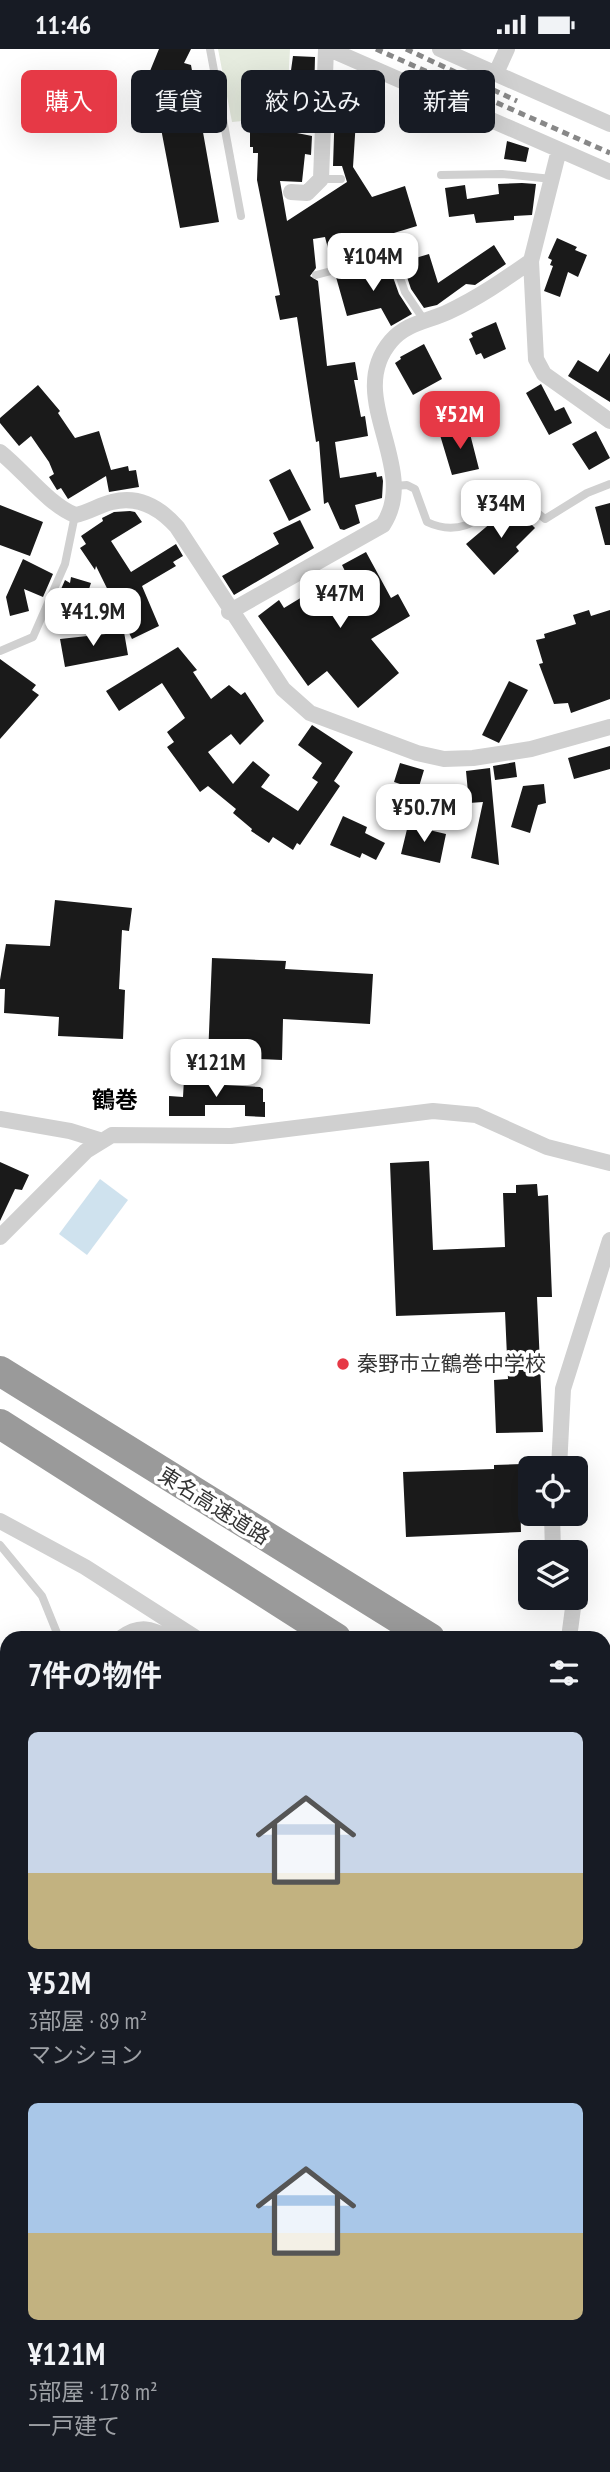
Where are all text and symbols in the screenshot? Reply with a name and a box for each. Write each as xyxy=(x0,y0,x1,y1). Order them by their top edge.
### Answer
text: 11:46 xyxy=(35,8,91,41)
chip: 購入 xyxy=(21,70,117,133)
chip: 賃貸 xyxy=(131,70,227,133)
chip: 絞り込み xyxy=(241,70,385,133)
chip: 新着 xyxy=(399,70,495,133)
pin: ¥104M xyxy=(324,233,422,293)
text: ¥104M xyxy=(343,241,403,270)
pin: ¥52M xyxy=(419,391,501,451)
text: ¥52M xyxy=(436,399,484,428)
pin: ¥34M xyxy=(460,481,542,540)
text: ¥34M xyxy=(477,488,525,517)
pin: ¥47M xyxy=(299,571,381,630)
text: ¥47M xyxy=(316,578,364,607)
pin: ¥41.9M xyxy=(36,589,150,648)
text: ¥41.9M xyxy=(61,596,125,625)
pin: ¥50.7M xyxy=(367,785,481,844)
text: ¥50.7M xyxy=(392,792,456,821)
pin: ¥121M xyxy=(167,1039,265,1099)
text: ¥121M xyxy=(186,1047,246,1076)
district label: 鶴巻 xyxy=(92,1085,138,1114)
place label: 秦野市立鶴巻中学校 xyxy=(357,1350,546,1377)
marker: 秦野市立鶴巻中学校 xyxy=(335,1356,351,1372)
map controls xyxy=(518,1456,588,1610)
button: locate xyxy=(518,1456,588,1526)
street label: 東名高速道路 xyxy=(154,1461,275,1550)
button: layers xyxy=(518,1540,588,1610)
icon: filters xyxy=(545,1654,583,1692)
text: 7件の物件 xyxy=(28,1655,162,1694)
icon: home xyxy=(243,1777,369,1903)
text: ¥52M xyxy=(28,1963,91,2002)
text: 3部屋 · 89 m² xyxy=(28,2006,147,2035)
text: マンション xyxy=(28,2040,143,2069)
icon: home xyxy=(243,2148,369,2274)
text: ¥121M xyxy=(28,2334,105,2373)
text: 5部屋 · 178 m² xyxy=(28,2377,158,2406)
text: 一戸建て xyxy=(28,2411,120,2440)

